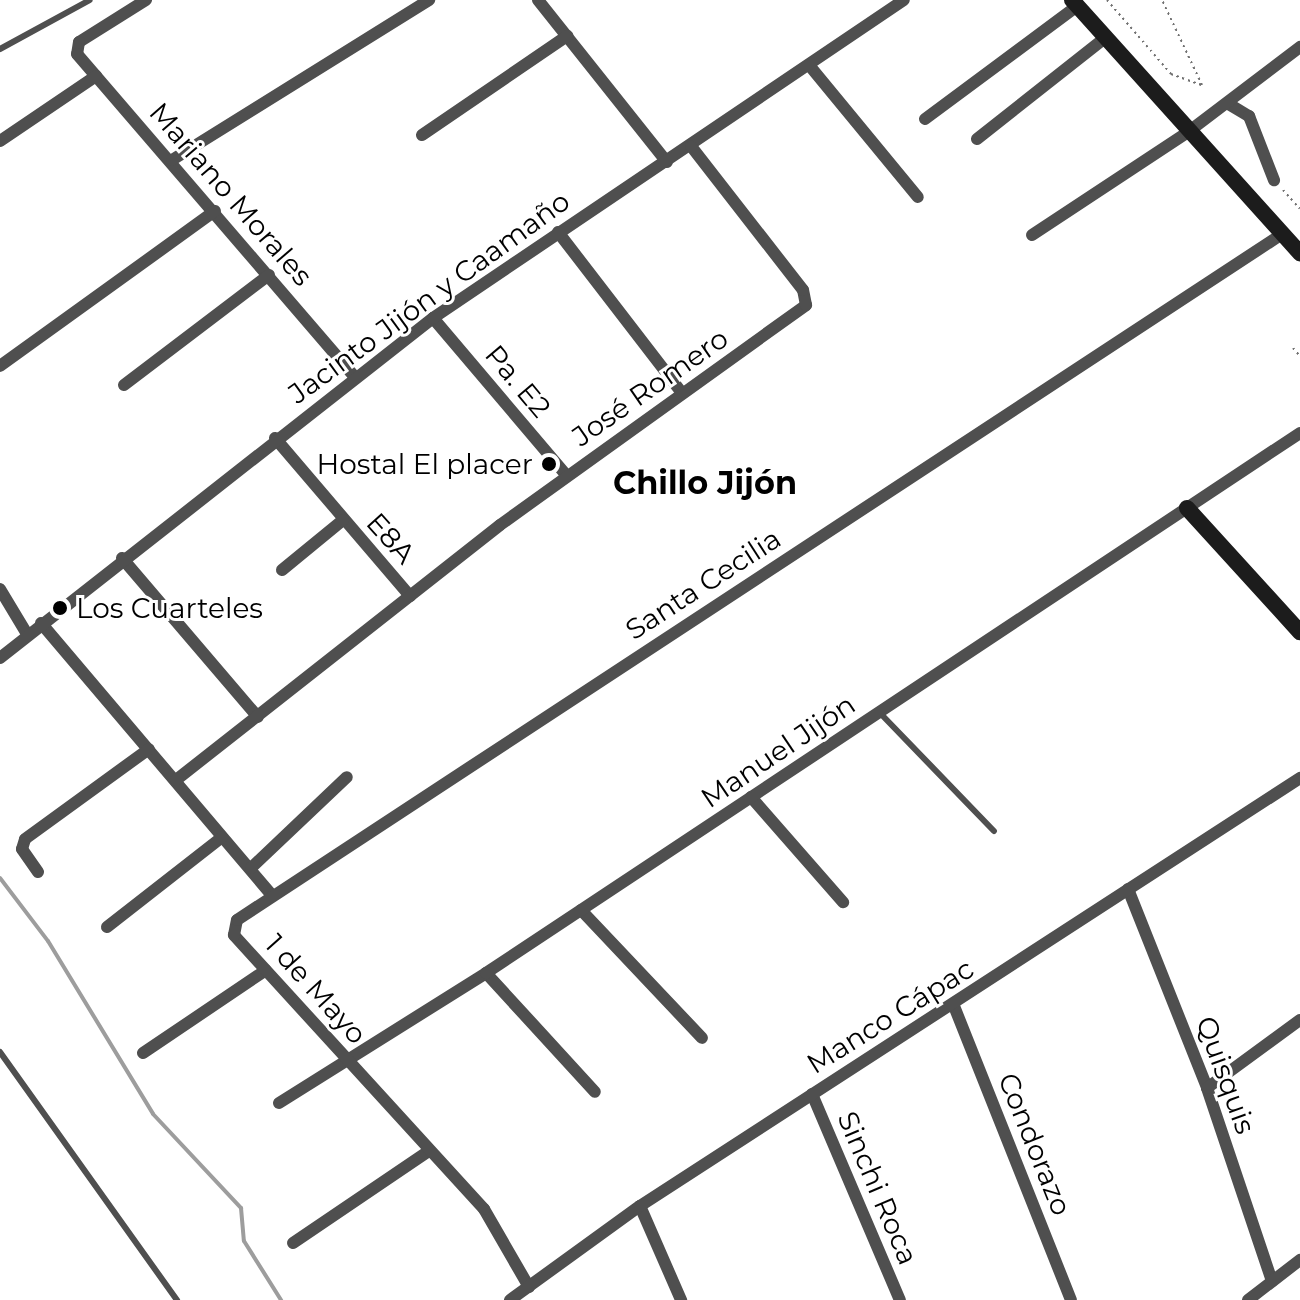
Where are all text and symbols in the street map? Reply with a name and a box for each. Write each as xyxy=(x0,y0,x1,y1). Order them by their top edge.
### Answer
street label: Mariano Morales xyxy=(142,96,320,292)
street label: Jacinto Jijón y Caamaño xyxy=(282,184,576,410)
street label: José Romero xyxy=(566,321,734,453)
street label: Pa. E2 xyxy=(478,338,558,424)
place label: Hostal El placer xyxy=(317,447,533,481)
marker: Hostal El placer xyxy=(540,455,558,473)
district label: Chillo Jijón xyxy=(613,464,797,502)
street label: E8A xyxy=(360,506,422,570)
street label: Santa Cecilia xyxy=(619,521,787,647)
place label: Los Cuarteles xyxy=(76,591,263,625)
marker: Los Cuarteles xyxy=(51,599,69,617)
street label: Manuel Jijón xyxy=(695,687,861,815)
street label: 1 de Mayo xyxy=(258,927,374,1051)
street label: Manco Cápac xyxy=(801,951,979,1081)
street label: Quisquis xyxy=(1189,1012,1263,1138)
street label: Condorazo xyxy=(991,1068,1079,1220)
street label: Sinchi Roca xyxy=(831,1106,925,1270)

